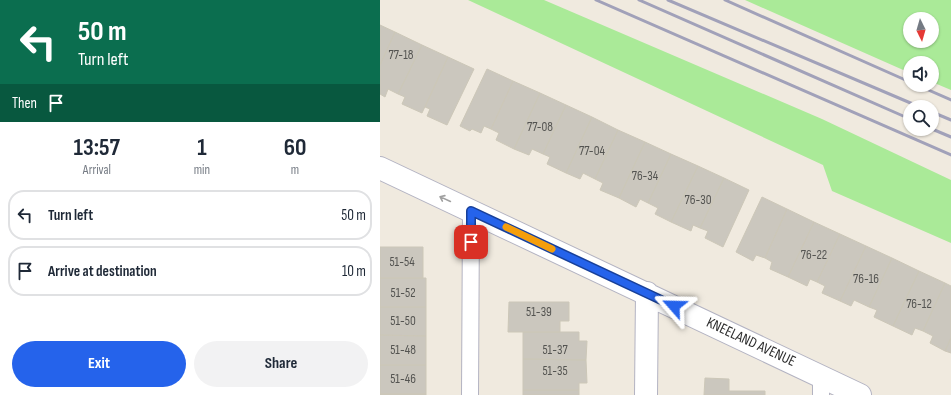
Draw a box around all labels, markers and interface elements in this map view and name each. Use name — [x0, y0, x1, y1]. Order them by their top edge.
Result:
north arrow — [903, 12, 939, 48]
map controls — [903, 12, 939, 136]
text: 50 m — [78, 15, 127, 48]
icon: left — [12, 16, 64, 68]
house number: 77-18 — [389, 47, 414, 63]
text: Turn left — [78, 49, 129, 70]
button: sound — [903, 56, 939, 92]
icon: arrive — [45, 92, 67, 114]
text: Then — [12, 94, 37, 113]
button: search — [903, 100, 939, 136]
house number: 77-08 — [527, 119, 553, 135]
text: 13:57 — [74, 133, 120, 162]
text: 1 — [197, 133, 207, 162]
text: 60 — [284, 133, 306, 162]
house number: 77-04 — [579, 143, 605, 159]
text: Arrival — [83, 162, 111, 178]
text: min — [194, 162, 210, 178]
text: m — [291, 162, 299, 178]
house number: 76-34 — [632, 168, 659, 184]
house number: 76-30 — [685, 192, 712, 208]
one-way arrow — [440, 195, 452, 202]
icon: left — [14, 204, 36, 226]
text: Turn left — [48, 206, 93, 225]
text: 50 m — [341, 206, 366, 225]
pin — [454, 225, 488, 259]
icon: arrive — [460, 231, 482, 253]
house number: 76-22 — [801, 247, 827, 263]
house number: 51-54 — [389, 254, 415, 270]
icon: arrive — [14, 260, 36, 282]
text: Arrive at destination — [48, 262, 157, 281]
text: 10 m — [342, 262, 366, 281]
house number: 76-16 — [853, 271, 879, 287]
house number: 51-52 — [390, 285, 416, 301]
position arrow — [653, 285, 695, 327]
house number: 76-12 — [906, 296, 932, 312]
house number: 51-39 — [526, 304, 552, 320]
house number: 51-50 — [390, 313, 416, 329]
street label: KNEELAND AVENUE — [703, 313, 799, 371]
button: Exit — [12, 341, 186, 387]
button: Share — [194, 341, 368, 387]
house number: 51-48 — [390, 342, 416, 358]
house number: 51-37 — [542, 342, 568, 358]
house number: 51-35 — [542, 363, 568, 379]
house number: 51-46 — [390, 371, 416, 387]

